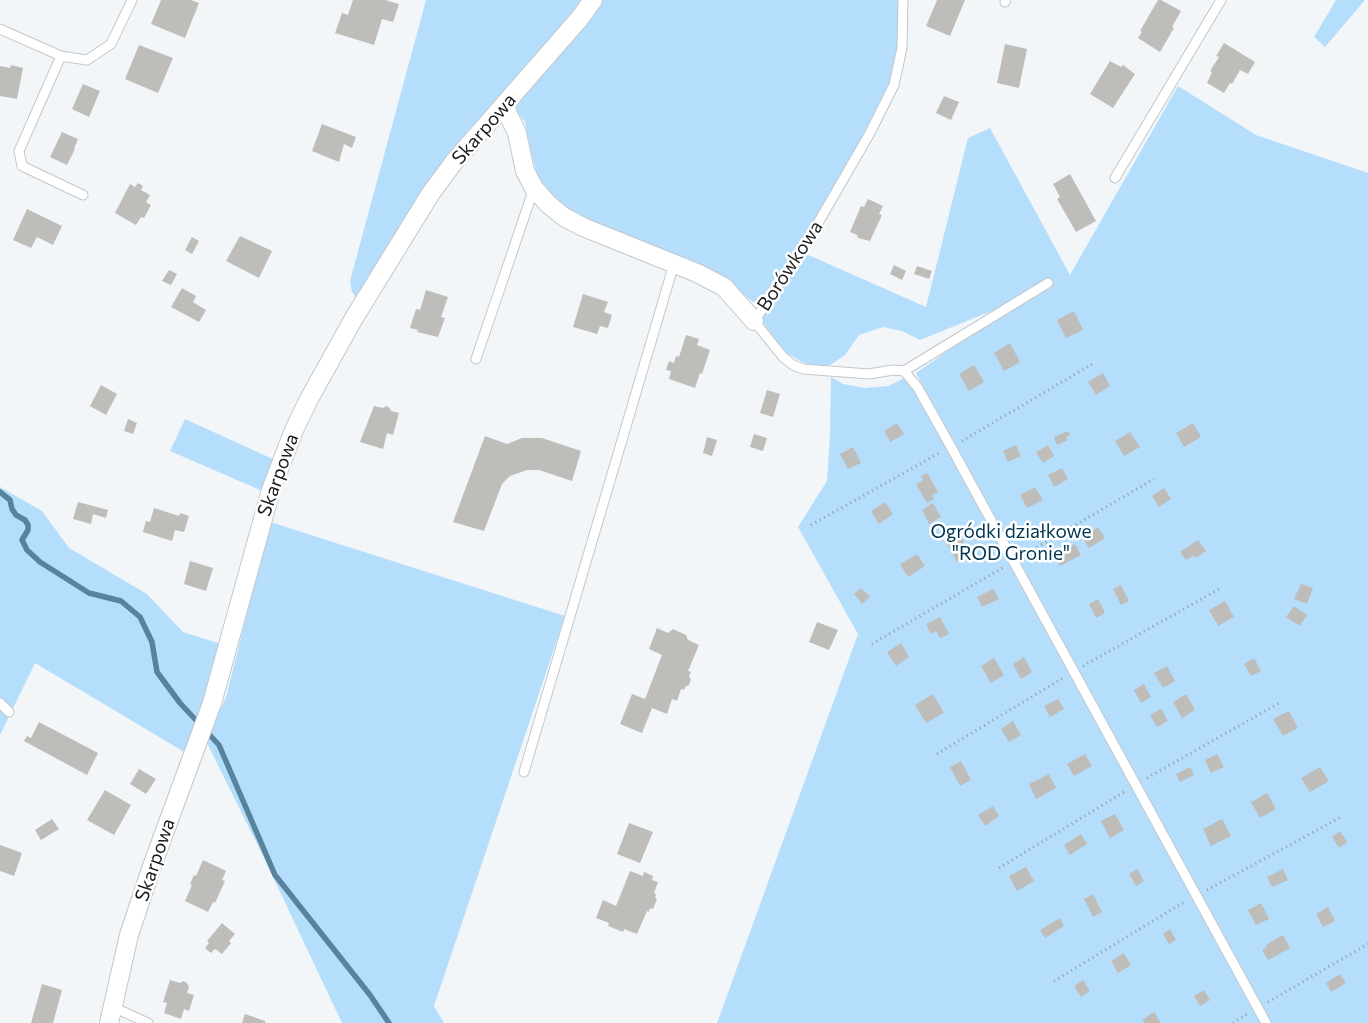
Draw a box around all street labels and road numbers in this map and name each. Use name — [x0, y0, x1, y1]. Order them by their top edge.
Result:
street label: Skarpowa — [447, 89, 521, 169]
street label: Borówkowa — [752, 217, 828, 315]
street label: Skarpowa — [253, 431, 303, 519]
street label: Skarpowa — [130, 816, 180, 904]

